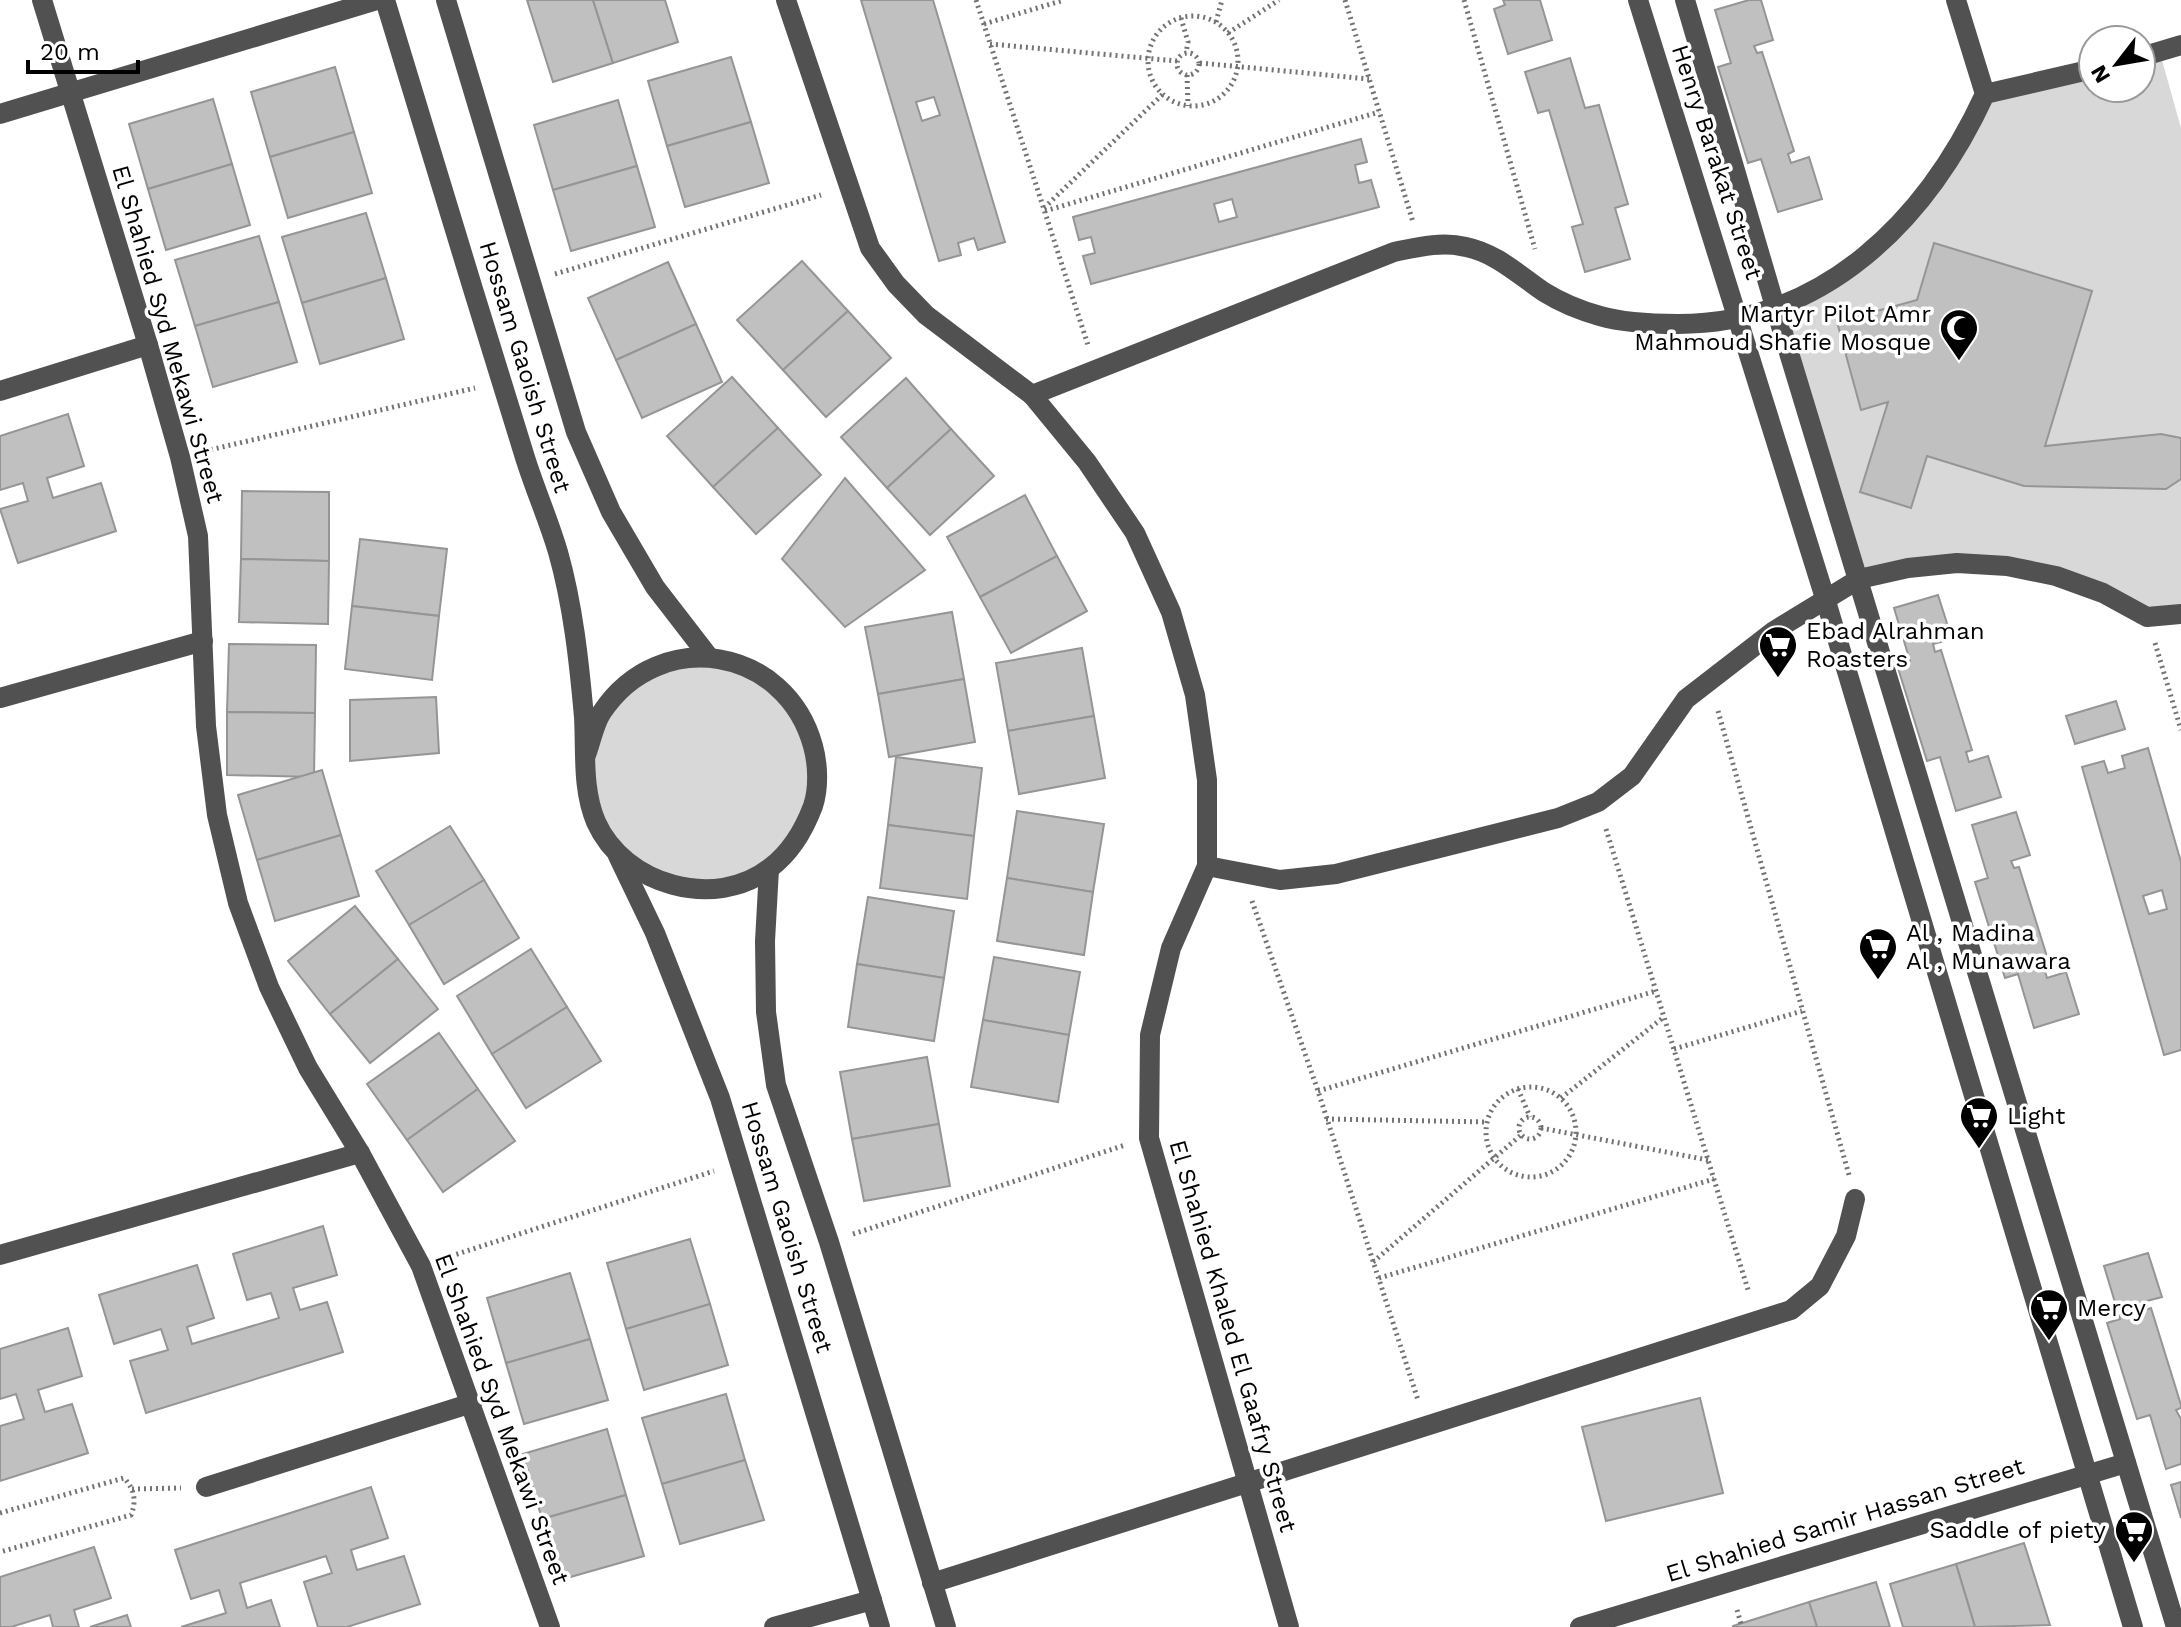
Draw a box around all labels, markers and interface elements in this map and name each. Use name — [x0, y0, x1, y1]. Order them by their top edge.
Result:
scale bar — [28, 24, 138, 74]
north arrow — [2077, 24, 2157, 104]
text: 20 m — [40, 38, 100, 66]
street label: Henry Barakat Street — [1666, 41, 1768, 283]
text: N — [2085, 61, 2115, 87]
street label: El Shahied Syd Mekawi Street — [106, 162, 230, 506]
street label: Hossam Gaoish Street — [473, 238, 577, 496]
place label: Martyr Pilot Amr Mahmoud Shafie Mosque — [1634, 300, 1931, 356]
mosque icon: Martyr Pilot Amr Mahmoud Shafie Mosque — [1938, 307, 1980, 362]
place label: Ebad Alrahman Roasters — [1806, 617, 1985, 673]
supermarket icon: Ebad Alrahman Roasters — [1757, 624, 1799, 679]
place label: Al , Madina Al , Munawara — [1906, 919, 2071, 975]
supermarket icon: Al , Madina Al , Munawara — [1857, 926, 1899, 981]
supermarket icon: Light — [1958, 1095, 2000, 1150]
street label: Hossam Gaoish Street — [735, 1098, 839, 1356]
place label: Light — [2007, 1102, 2065, 1130]
street label: El Shahied Khaled El Gaafry Street — [1164, 1137, 1302, 1535]
street label: El Shahied Syd Mekawi Street — [429, 1250, 575, 1588]
supermarket icon: Mercy — [2028, 1287, 2070, 1342]
place label: Mercy — [2077, 1294, 2147, 1322]
street label: El Shahied Samir Hassan Street — [1663, 1452, 2027, 1588]
supermarket icon: Saddle of piety — [2113, 1509, 2155, 1564]
place label: Saddle of piety — [1930, 1516, 2107, 1544]

